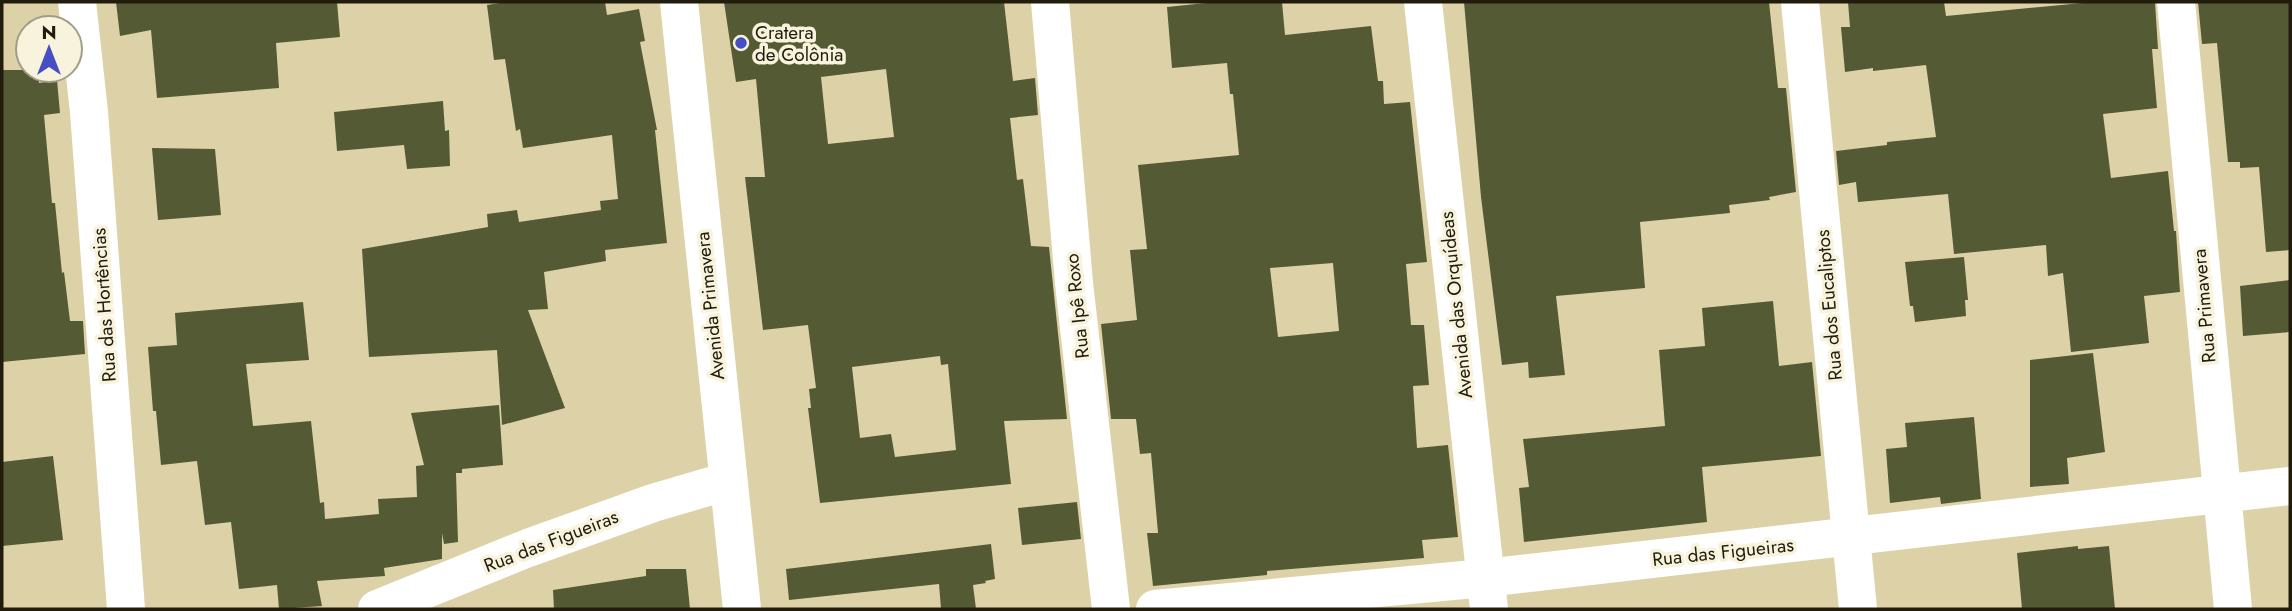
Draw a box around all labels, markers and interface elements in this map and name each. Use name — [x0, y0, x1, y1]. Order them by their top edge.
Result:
north arrow — [14, 14, 84, 84]
text: N — [41, 19, 57, 46]
place label: Cratera de Colônia — [755, 19, 844, 68]
marker: Cratera de Colônia — [733, 35, 749, 51]
street label: Avenida das Orquídeas — [1433, 210, 1479, 400]
street label: Rua das Hortências — [85, 227, 123, 383]
street label: Rua dos Eucaliptos — [1809, 228, 1849, 382]
street label: Avenida Primavera — [689, 231, 731, 381]
street label: Rua Primavera — [2186, 248, 2222, 364]
street label: Rua Ipê Roxo — [1058, 252, 1096, 360]
street label: Rua das Figueiras — [480, 503, 622, 579]
street label: Rua das Figueiras — [1651, 531, 1795, 573]

